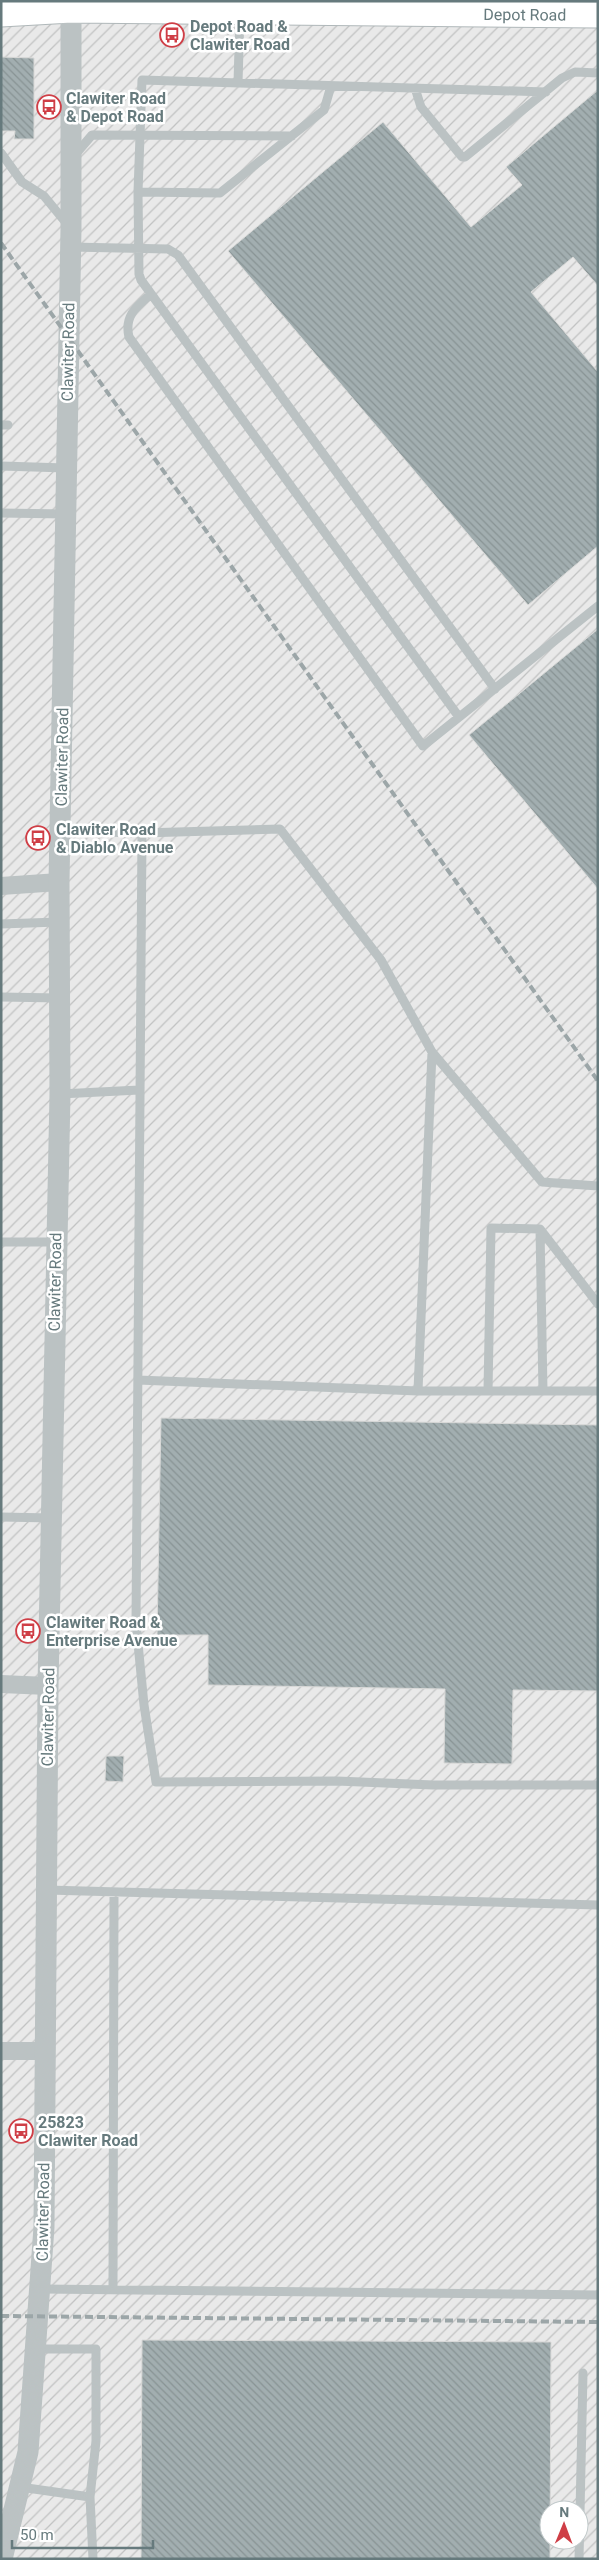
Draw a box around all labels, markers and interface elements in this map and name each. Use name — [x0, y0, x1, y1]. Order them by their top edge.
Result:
street label: Depot Road — [483, 4, 566, 24]
place label: Depot Road & Clawiter Road — [190, 17, 290, 54]
bus stop icon: Depot Road & Clawiter Road — [159, 22, 185, 48]
place label: Clawiter Road & Depot Road — [66, 89, 166, 126]
bus stop icon: Clawiter Road & Depot Road — [36, 94, 62, 120]
street label: Clawiter Road — [58, 302, 78, 402]
street label: Clawiter Road — [52, 707, 72, 807]
place label: Clawiter Road & Diablo Avenue — [56, 820, 174, 857]
bus stop icon: Clawiter Road & Diablo Avenue — [25, 825, 51, 851]
street label: Clawiter Road — [45, 1232, 65, 1332]
place label: Clawiter Road & Enterprise Avenue — [46, 1613, 178, 1650]
bus stop icon: Clawiter Road & Enterprise Avenue — [15, 1618, 41, 1644]
street label: Clawiter Road — [38, 1667, 58, 1767]
place label: 25823 Clawiter Road — [38, 2113, 138, 2150]
bus stop icon: 25823 Clawiter Road — [8, 2118, 34, 2144]
street label: Clawiter Road — [33, 2162, 53, 2262]
north arrow — [539, 2500, 589, 2550]
text: N — [559, 2504, 569, 2520]
scale bar — [12, 2518, 154, 2550]
text: 50 m — [20, 2526, 54, 2544]

